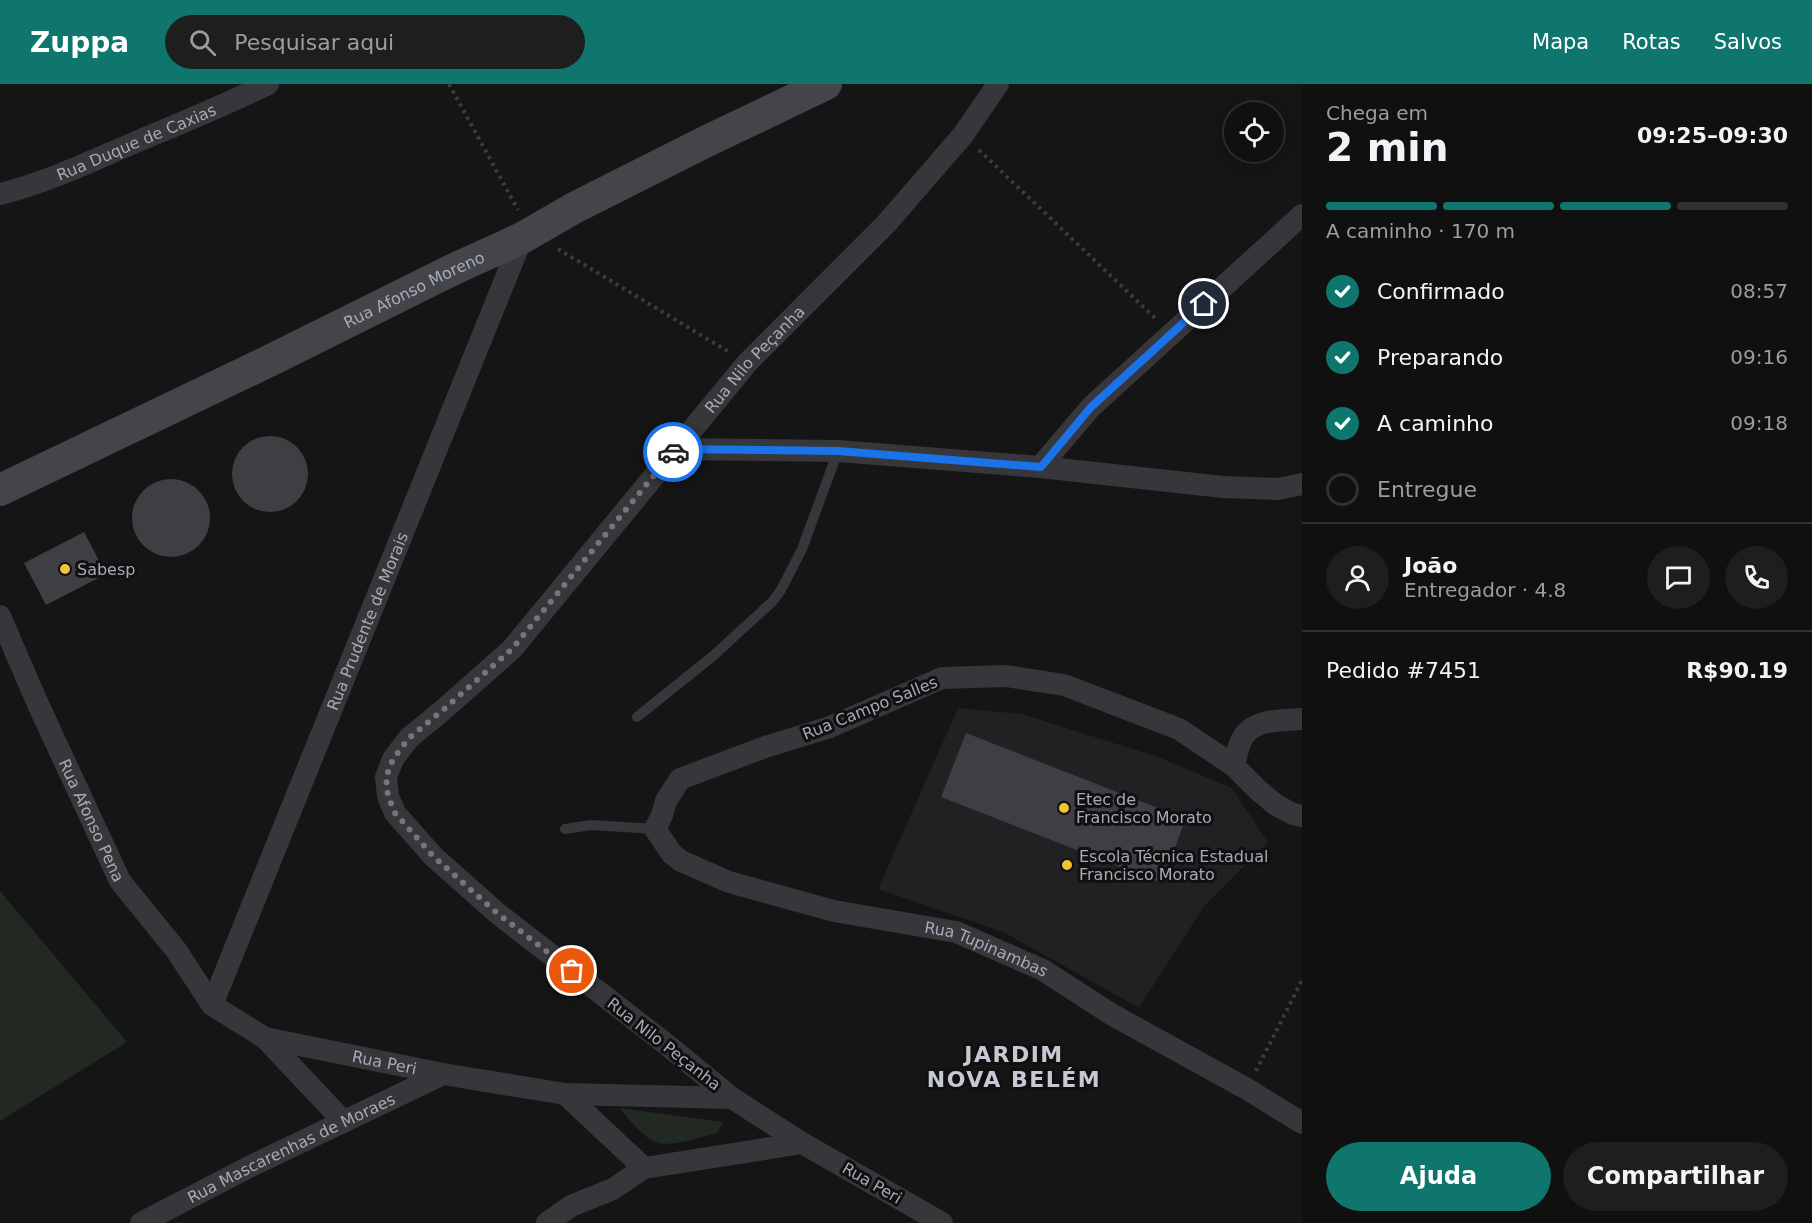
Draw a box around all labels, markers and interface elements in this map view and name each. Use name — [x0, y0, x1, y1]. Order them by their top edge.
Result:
search box — [165, 15, 585, 69]
text: Zuppa — [30, 26, 129, 59]
icon: search — [186, 26, 219, 59]
text: Pesquisar aqui — [234, 30, 394, 55]
text: Mapa — [1532, 30, 1589, 54]
text: Rotas — [1622, 30, 1681, 54]
text: Salvos — [1714, 30, 1782, 54]
street label: Rua Duque de Caxias — [54, 100, 219, 184]
text: Chega em — [1326, 101, 1428, 125]
map controls — [1224, 102, 1284, 162]
button: locate — [1224, 102, 1284, 162]
text: 09:25–09:30 — [1637, 123, 1788, 148]
text: 2 min — [1326, 125, 1448, 170]
text: A caminho · 170 m — [1326, 219, 1515, 243]
street label: Rua Afonso Moreno — [340, 247, 487, 332]
icon: check — [1326, 275, 1359, 308]
pin — [1178, 278, 1229, 329]
text: Confirmado — [1377, 279, 1505, 304]
text: 08:57 — [1730, 279, 1788, 303]
icon: home — [1187, 287, 1220, 320]
street label: Rua Nilo Peçanha — [701, 302, 808, 417]
icon: check — [1326, 341, 1359, 374]
text: Preparando — [1377, 345, 1503, 370]
text: 09:16 — [1730, 345, 1788, 369]
icon: check — [1326, 407, 1359, 440]
text: A caminho — [1377, 411, 1494, 436]
text: 09:18 — [1730, 411, 1788, 435]
courier — [643, 422, 703, 482]
icon: car — [657, 436, 690, 469]
text: Entregue — [1377, 477, 1477, 502]
street label: Rua Prudente de Morais — [323, 529, 412, 713]
button: person — [1326, 546, 1389, 609]
button: chat — [1647, 546, 1710, 609]
button: phone — [1725, 546, 1788, 609]
text: João — [1404, 553, 1457, 578]
place label: Sabesp — [77, 560, 135, 579]
marker: Sabesp — [58, 562, 72, 576]
text: Entregador · 4.8 — [1404, 578, 1566, 602]
text: Pedido #7451 — [1326, 658, 1481, 683]
text: R$90.19 — [1686, 658, 1788, 683]
street label: Rua Campo Salles — [800, 672, 940, 744]
street label: Rua Afonso Pena — [55, 756, 129, 885]
place label: Etec de Francisco Morato — [1076, 790, 1212, 827]
marker: Etec de Francisco Morato — [1057, 801, 1071, 815]
place label: Escola Técnica Estadual Francisco Morato — [1079, 847, 1268, 884]
marker: Escola Técnica Estadual Francisco Morato — [1060, 858, 1074, 872]
street label: Rua Tupinambas — [923, 917, 1052, 981]
pin — [546, 945, 597, 996]
icon: bag — [555, 954, 588, 987]
street label: Rua Nilo Peçanha — [603, 994, 725, 1094]
district label: JARDIM NOVA BELÉM — [927, 1042, 1101, 1092]
street label: Rua Peri — [351, 1046, 419, 1078]
street label: Rua Mascarenhas de Moraes — [184, 1089, 398, 1207]
button: Ajuda — [1326, 1142, 1551, 1211]
button: Compartilhar — [1563, 1142, 1788, 1211]
street label: Rua Peri — [839, 1158, 905, 1208]

